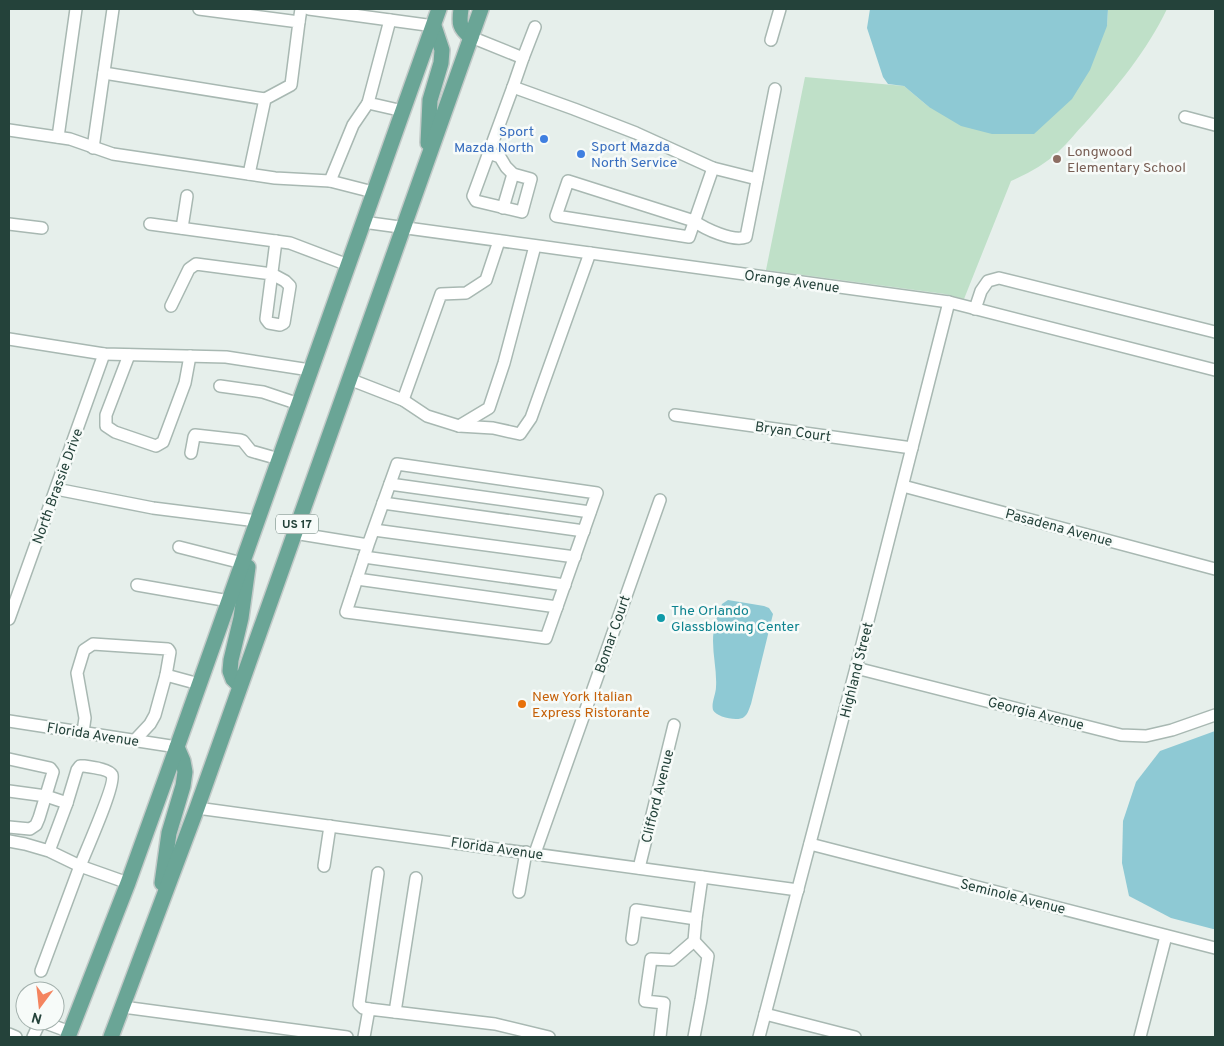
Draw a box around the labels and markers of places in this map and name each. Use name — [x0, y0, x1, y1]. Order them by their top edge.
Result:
place label: Sport Mazda North — [454, 124, 534, 157]
marker: Sport Mazda North — [538, 133, 550, 145]
place label: Sport Mazda North Service — [591, 139, 677, 172]
place label: Longwood Elementary School — [1067, 144, 1186, 177]
marker: Sport Mazda North Service — [575, 148, 587, 160]
marker: Longwood Elementary School — [1051, 153, 1063, 165]
place label: The Orlando Glassblowing Center — [671, 603, 800, 636]
marker: The Orlando Glassblowing Center — [655, 612, 667, 624]
place label: New York Italian Express Ristorante — [532, 689, 650, 722]
marker: New York Italian Express Ristorante — [516, 698, 528, 710]

